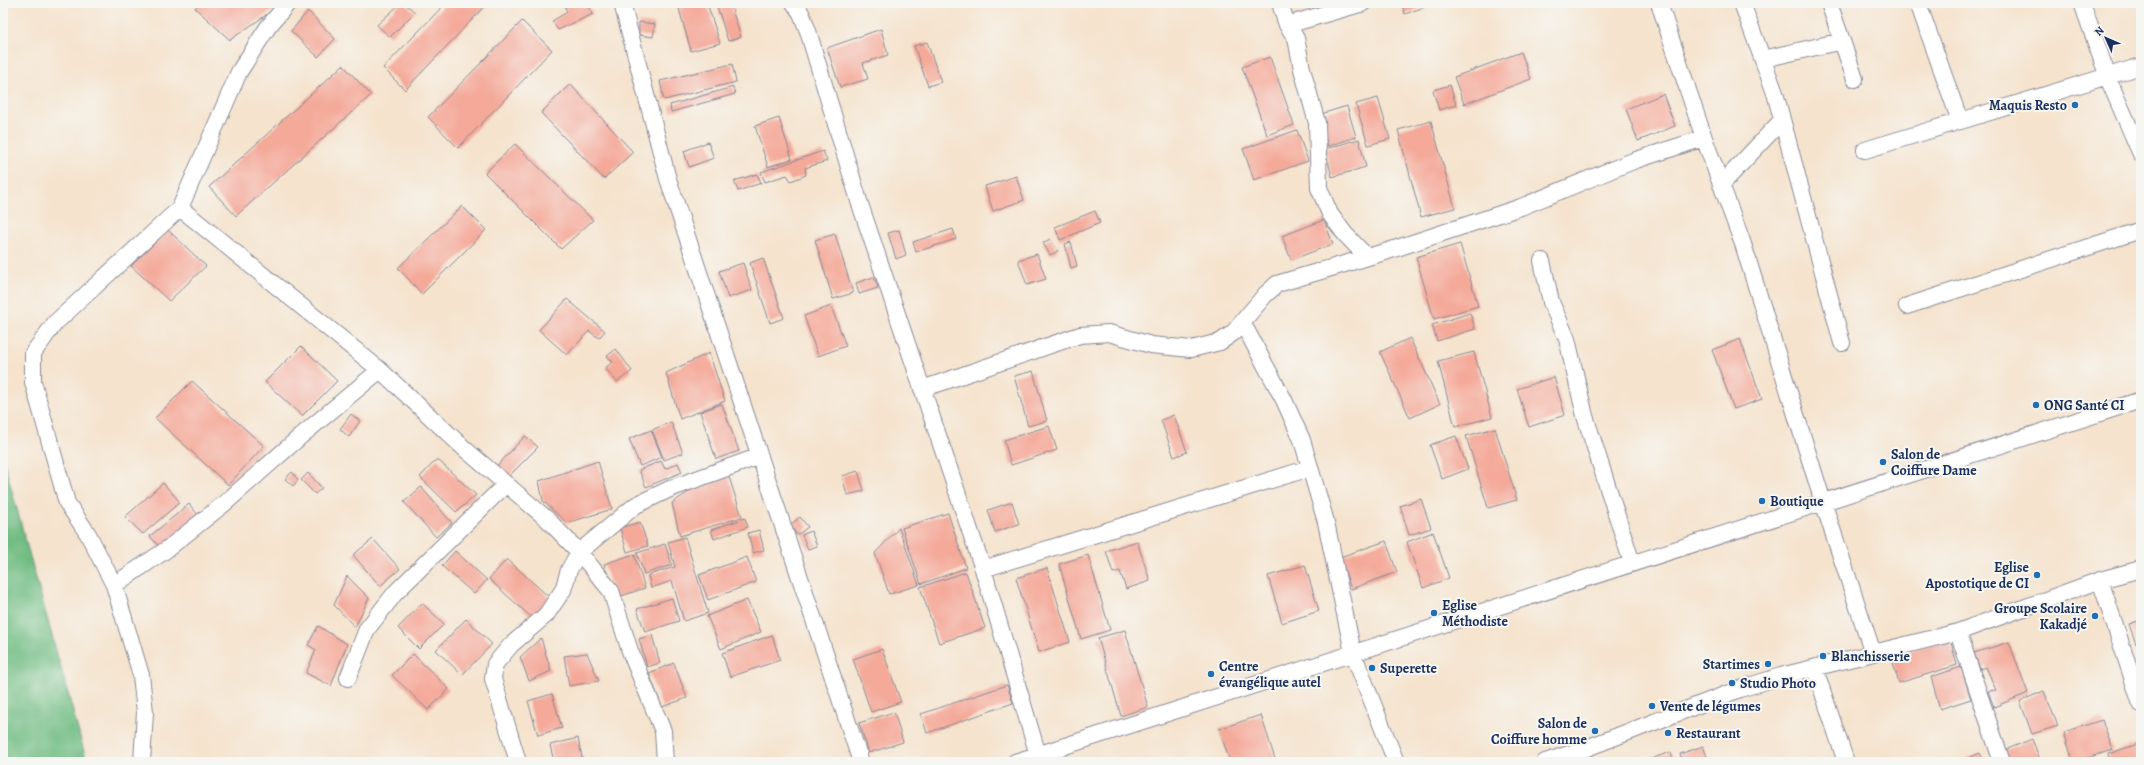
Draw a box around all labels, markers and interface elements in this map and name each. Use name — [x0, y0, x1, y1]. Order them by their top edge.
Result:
north arrow — [2086, 18, 2126, 58]
text: N — [2091, 23, 2107, 39]
place label: Maquis Resto — [1989, 96, 2067, 115]
marker: Maquis Resto — [2070, 100, 2080, 110]
place label: ONG Santé CI — [2044, 396, 2124, 415]
marker: ONG Santé CI — [2031, 400, 2041, 410]
place label: Salon de Coiffure Dame — [1891, 445, 1977, 480]
marker: Salon de Coiffure Dame — [1878, 457, 1888, 467]
place label: Boutique — [1770, 492, 1824, 511]
marker: Boutique — [1757, 496, 1767, 506]
place label: Eglise Apostotique de CI — [1925, 558, 2030, 593]
marker: Eglise Apostotique de CI — [2032, 570, 2042, 580]
place label: Eglise Méthodiste — [1442, 596, 1508, 631]
place label: Groupe Scolaire Kakadjé — [1994, 599, 2088, 634]
marker: Eglise Méthodiste — [1429, 608, 1439, 618]
marker: Groupe Scolaire Kakadjé — [2090, 611, 2100, 621]
place label: Blanchisserie — [1831, 647, 1910, 666]
marker: Blanchisserie — [1818, 651, 1828, 661]
place label: Startimes — [1703, 655, 1760, 674]
place label: Centre évangélique autel — [1219, 657, 1321, 692]
place label: Superette — [1380, 659, 1438, 678]
marker: Startimes — [1763, 659, 1773, 669]
marker: Superette — [1367, 663, 1377, 673]
marker: Centre évangélique autel — [1206, 669, 1216, 679]
place label: Studio Photo — [1740, 674, 1816, 693]
marker: Studio Photo — [1727, 678, 1737, 688]
place label: Vente de légumes — [1659, 697, 1761, 716]
marker: Vente de légumes — [1647, 701, 1657, 711]
place label: Salon de Coiffure homme — [1491, 714, 1588, 749]
place label: Restaurant — [1676, 724, 1741, 743]
marker: Salon de Coiffure homme — [1590, 726, 1600, 736]
marker: Restaurant — [1663, 728, 1673, 738]

